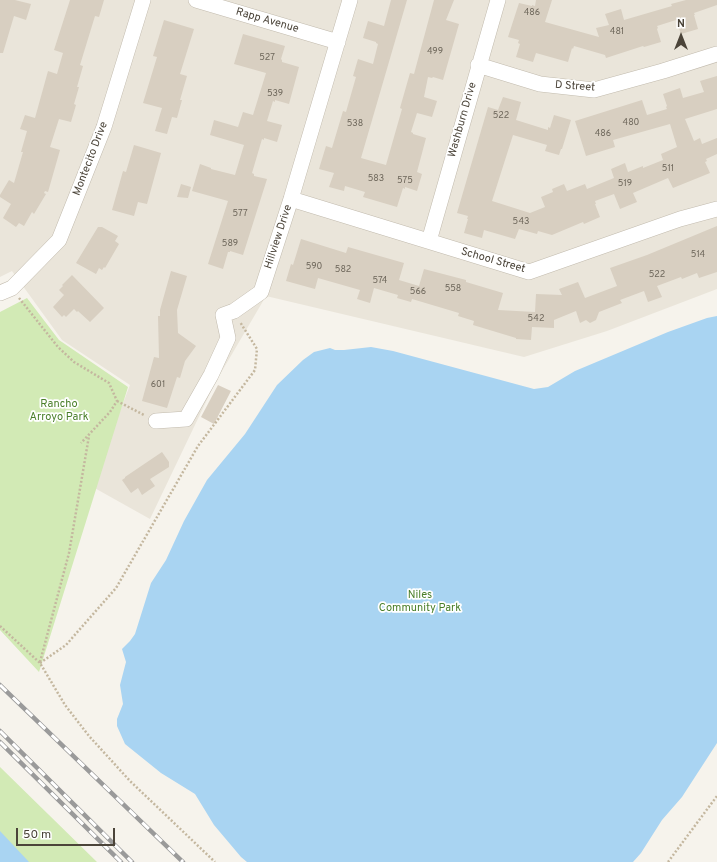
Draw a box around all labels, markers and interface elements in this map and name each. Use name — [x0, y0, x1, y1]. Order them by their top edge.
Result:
street label: Rapp Avenue — [234, 6, 300, 36]
house number: 486 — [524, 8, 540, 18]
north arrow — [661, 16, 701, 56]
text: N — [677, 17, 685, 31]
house number: 481 — [610, 27, 624, 37]
house number: 499 — [427, 47, 443, 57]
house number: 527 — [259, 53, 275, 63]
street label: D Street — [554, 79, 596, 95]
street label: Washburn Drive — [446, 81, 480, 159]
house number: 539 — [267, 89, 283, 99]
house number: 522 — [493, 111, 509, 121]
house number: 480 — [623, 118, 639, 128]
house number: 538 — [347, 119, 363, 129]
street label: Montecito Drive — [71, 120, 111, 198]
house number: 486 — [595, 129, 611, 139]
house number: 511 — [662, 164, 674, 174]
house number: 583 — [368, 174, 384, 184]
house number: 575 — [397, 176, 413, 186]
house number: 519 — [618, 179, 632, 189]
street label: Hillview Drive — [262, 203, 296, 271]
house number: 577 — [232, 209, 248, 219]
house number: 543 — [513, 217, 529, 227]
house number: 589 — [222, 239, 238, 249]
street label: School Street — [459, 245, 527, 277]
house number: 514 — [691, 250, 705, 260]
house number: 590 — [306, 262, 322, 272]
house number: 582 — [335, 265, 351, 275]
house number: 522 — [649, 270, 665, 280]
house number: 574 — [373, 276, 387, 286]
house number: 558 — [445, 284, 461, 294]
house number: 566 — [410, 287, 426, 297]
house number: 542 — [528, 314, 544, 324]
house number: 601 — [151, 380, 165, 390]
park label: Rancho Arroyo Park — [30, 398, 88, 424]
park label: Niles Community Park — [379, 589, 461, 615]
scale bar — [18, 820, 117, 846]
text: 50 m — [23, 827, 51, 843]

